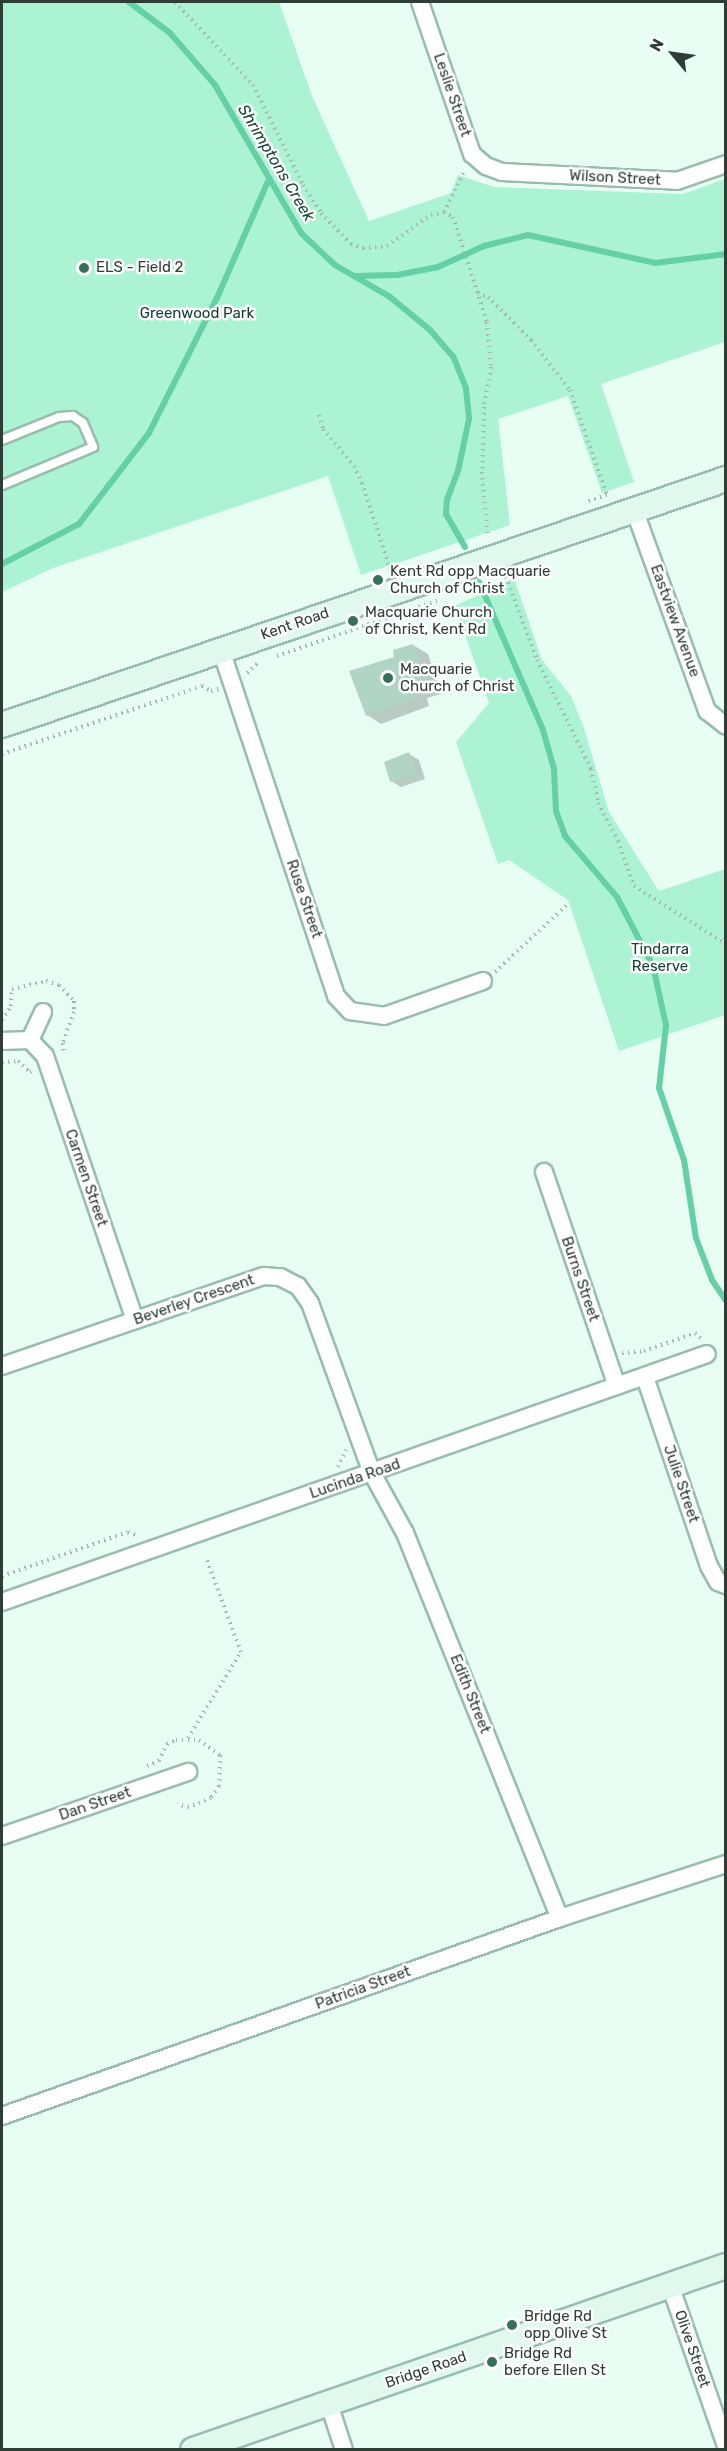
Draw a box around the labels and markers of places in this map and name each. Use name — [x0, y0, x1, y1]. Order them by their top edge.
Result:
place label: ELS - Field 2 — [96, 259, 183, 277]
marker: ELS - Field 2 — [77, 261, 91, 275]
place label: Kent Rd opp Macquarie Church of Christ — [390, 562, 550, 597]
marker: Kent Rd opp Macquarie Church of Christ — [371, 573, 385, 587]
place label: Macquarie Church of Christ, Kent Rd — [365, 603, 492, 638]
marker: Macquarie Church of Christ, Kent Rd — [346, 614, 360, 628]
place label: Macquarie Church of Christ — [400, 660, 515, 695]
marker: Macquarie Church of Christ — [381, 671, 395, 685]
place label: Bridge Rd opp Olive St — [524, 2307, 607, 2342]
marker: Bridge Rd opp Olive St — [505, 2318, 519, 2332]
place label: Bridge Rd before Ellen St — [504, 2344, 606, 2379]
marker: Bridge Rd before Ellen St — [485, 2355, 499, 2369]

